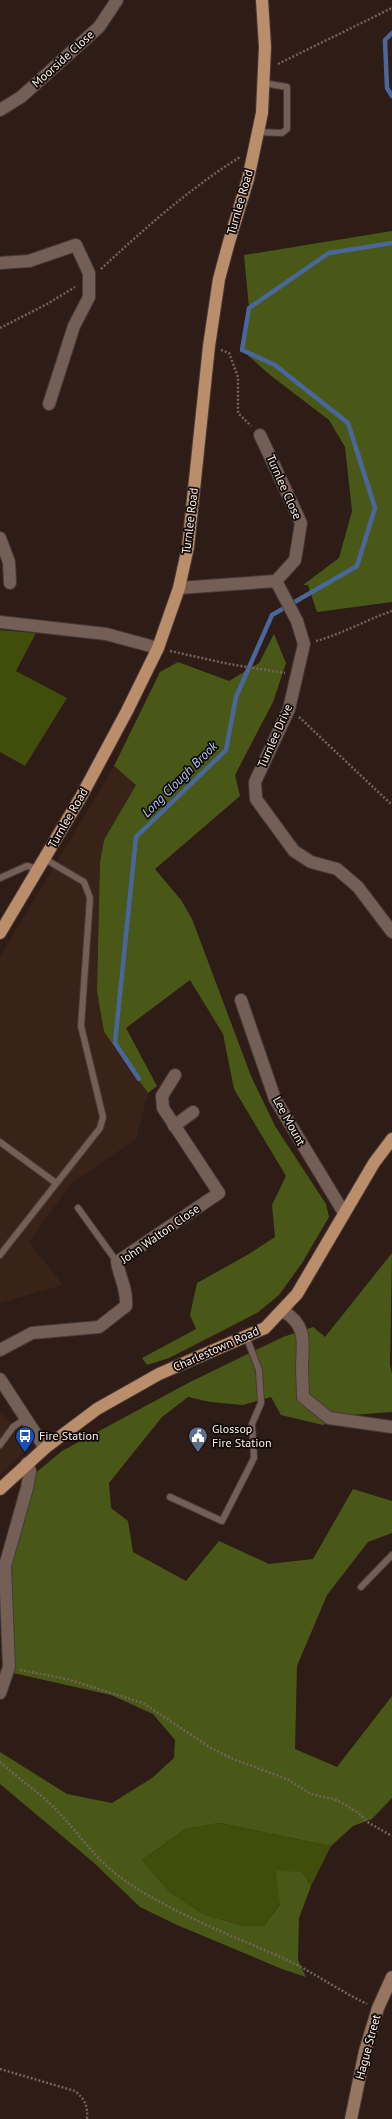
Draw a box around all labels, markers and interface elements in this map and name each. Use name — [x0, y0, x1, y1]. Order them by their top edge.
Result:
street label: Moorside Close — [29, 27, 97, 90]
street label: Turnlee Road — [223, 168, 256, 236]
street label: Turnlee Close — [264, 452, 305, 521]
street label: Turnlee Road — [178, 487, 201, 555]
street label: Turnlee Drive — [254, 702, 295, 770]
water label: Long Clough Brook — [138, 737, 222, 821]
street label: Turnlee Road — [44, 785, 91, 850]
street label: Lee Mount — [270, 1094, 309, 1148]
street label: John Walton Close — [116, 1201, 202, 1267]
street label: Charlestown Road — [171, 1323, 261, 1374]
place label: Glossop Fire Station — [212, 1421, 271, 1450]
bus stop icon: Fire Station — [14, 1425, 36, 1453]
public building icon: Glossop Fire Station — [187, 1425, 209, 1453]
place label: Fire Station — [39, 1428, 98, 1443]
street label: Hague Street — [352, 2013, 383, 2081]

